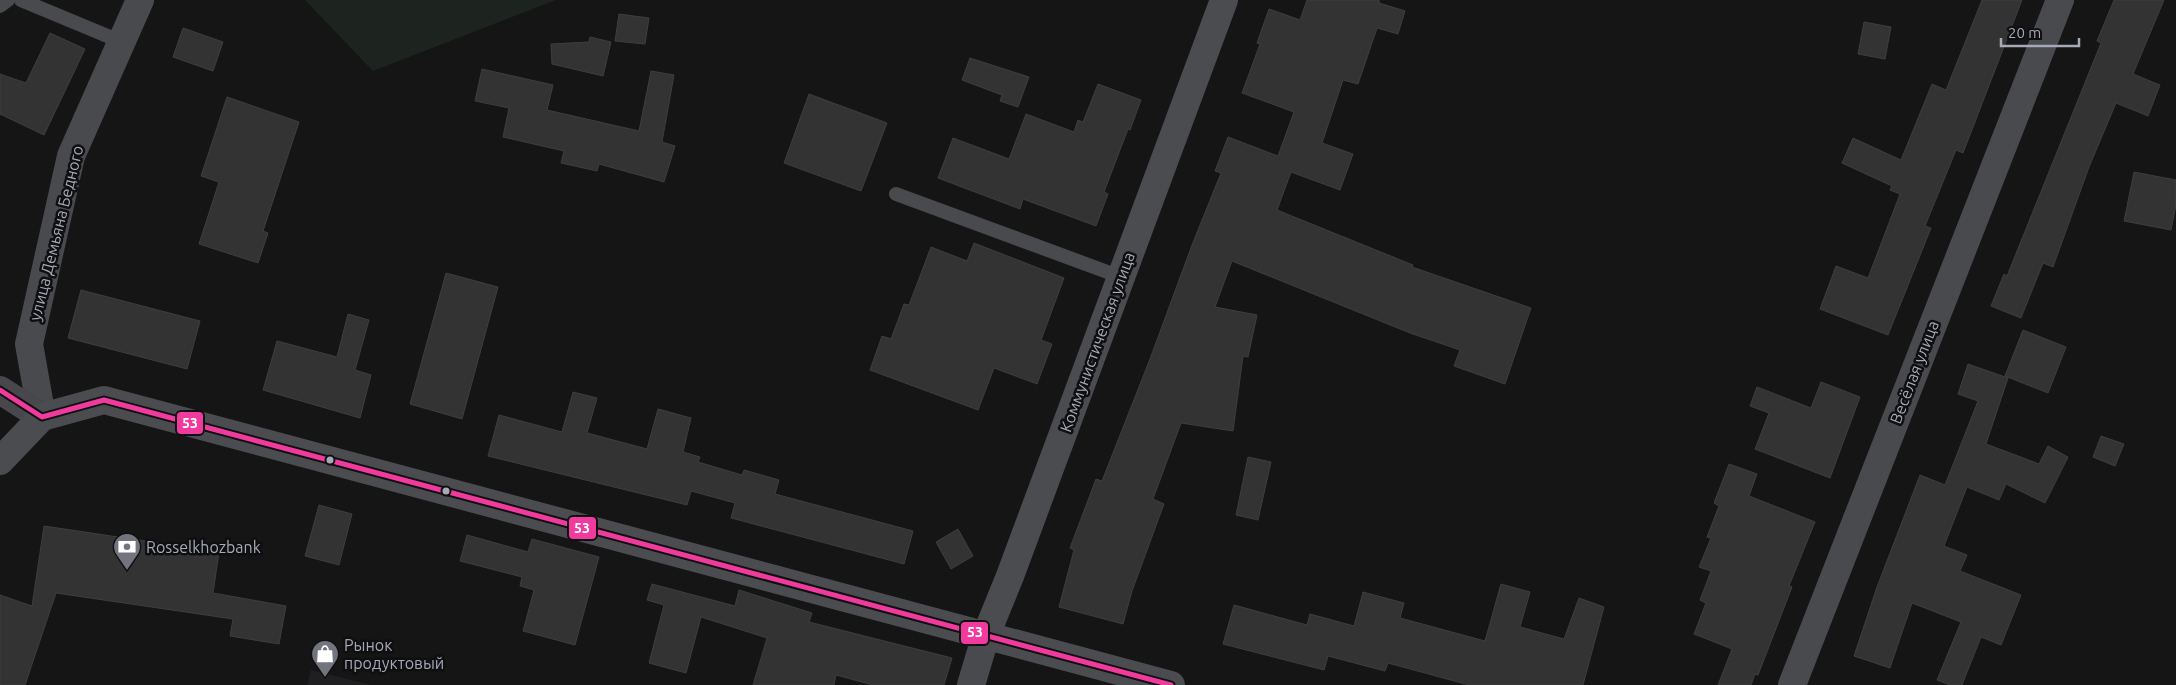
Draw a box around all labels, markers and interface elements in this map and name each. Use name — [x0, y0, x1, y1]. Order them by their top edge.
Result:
scale bar — [2001, 15, 2078, 47]
text: 20 m — [2008, 24, 2041, 41]
street label: улица Демьяна Бедного — [26, 144, 86, 322]
street label: Коммунистическая улица — [1056, 250, 1138, 434]
street label: Весёлая улица — [1886, 318, 1942, 426]
line badge: 53 — [176, 411, 204, 435]
text: 53 — [182, 415, 198, 431]
unlabelled marker — [325, 455, 335, 465]
unlabelled marker — [441, 486, 451, 496]
line badge: 53 — [568, 516, 597, 540]
text: 53 — [574, 520, 590, 536]
bank icon: Rosselkhozbank — [112, 532, 142, 571]
place label: Rosselkhozbank — [146, 538, 261, 556]
line badge: 53 — [960, 621, 989, 645]
text: 53 — [967, 624, 983, 640]
place label: Рынок продуктовый — [344, 636, 444, 672]
shop icon: Рынок продуктовый — [310, 639, 340, 678]

